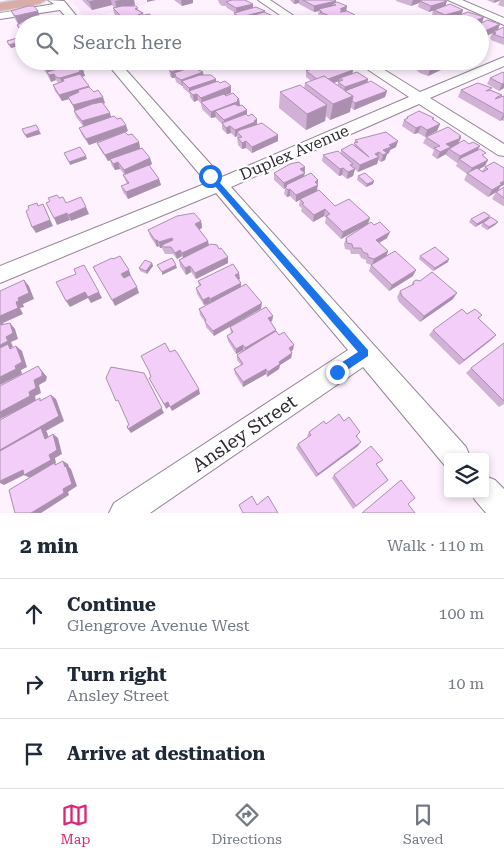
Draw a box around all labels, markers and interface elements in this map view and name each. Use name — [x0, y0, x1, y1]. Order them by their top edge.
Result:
search box — [15, 15, 489, 70]
icon: search — [33, 29, 61, 57]
text: Search here — [73, 31, 182, 54]
street label: Duplex Avenue — [237, 121, 352, 184]
route start — [199, 165, 222, 188]
route end — [326, 361, 349, 384]
street label: Ansley Street — [188, 390, 301, 477]
map controls — [444, 453, 489, 498]
button: layers — [444, 453, 489, 498]
text: 2 min — [20, 534, 78, 558]
text: Walk · 110 m — [387, 536, 484, 555]
text: Continue — [67, 593, 156, 616]
icon: ahead — [20, 600, 48, 628]
text: 100 m — [438, 604, 484, 623]
text: Glengrove Avenue West — [67, 616, 250, 635]
text: Turn right — [67, 663, 167, 686]
icon: right — [20, 670, 48, 698]
text: 10 m — [447, 674, 484, 693]
text: Ansley Street — [67, 686, 169, 705]
icon: arrive — [20, 740, 48, 768]
text: Arrive at destination — [67, 742, 265, 765]
tab: Map — [61, 801, 90, 847]
tab: Directions — [211, 801, 282, 847]
tab: Saved — [403, 801, 444, 847]

